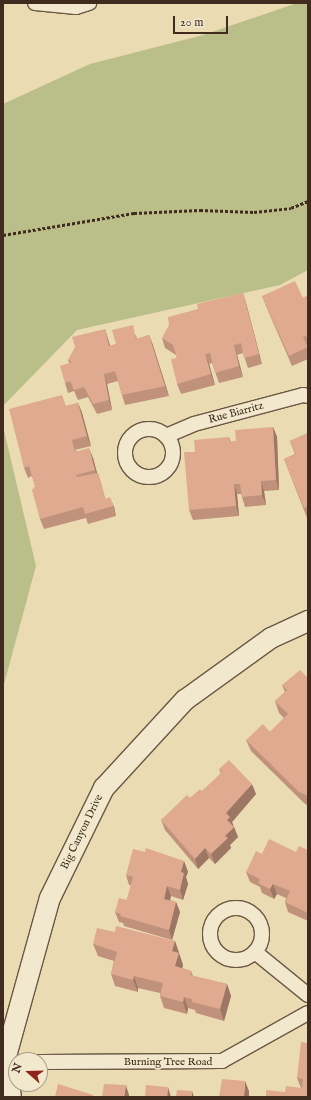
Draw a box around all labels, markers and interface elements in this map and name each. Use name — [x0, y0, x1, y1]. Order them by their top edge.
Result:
scale bar — [175, 8, 230, 34]
text: 20 m — [180, 15, 203, 30]
street label: Rue Biarritz — [207, 399, 265, 427]
street label: Big Canyon Drive — [58, 792, 106, 872]
north arrow — [8, 1052, 48, 1092]
street label: Burning Tree Road — [124, 1055, 212, 1069]
text: N — [9, 1061, 26, 1075]

